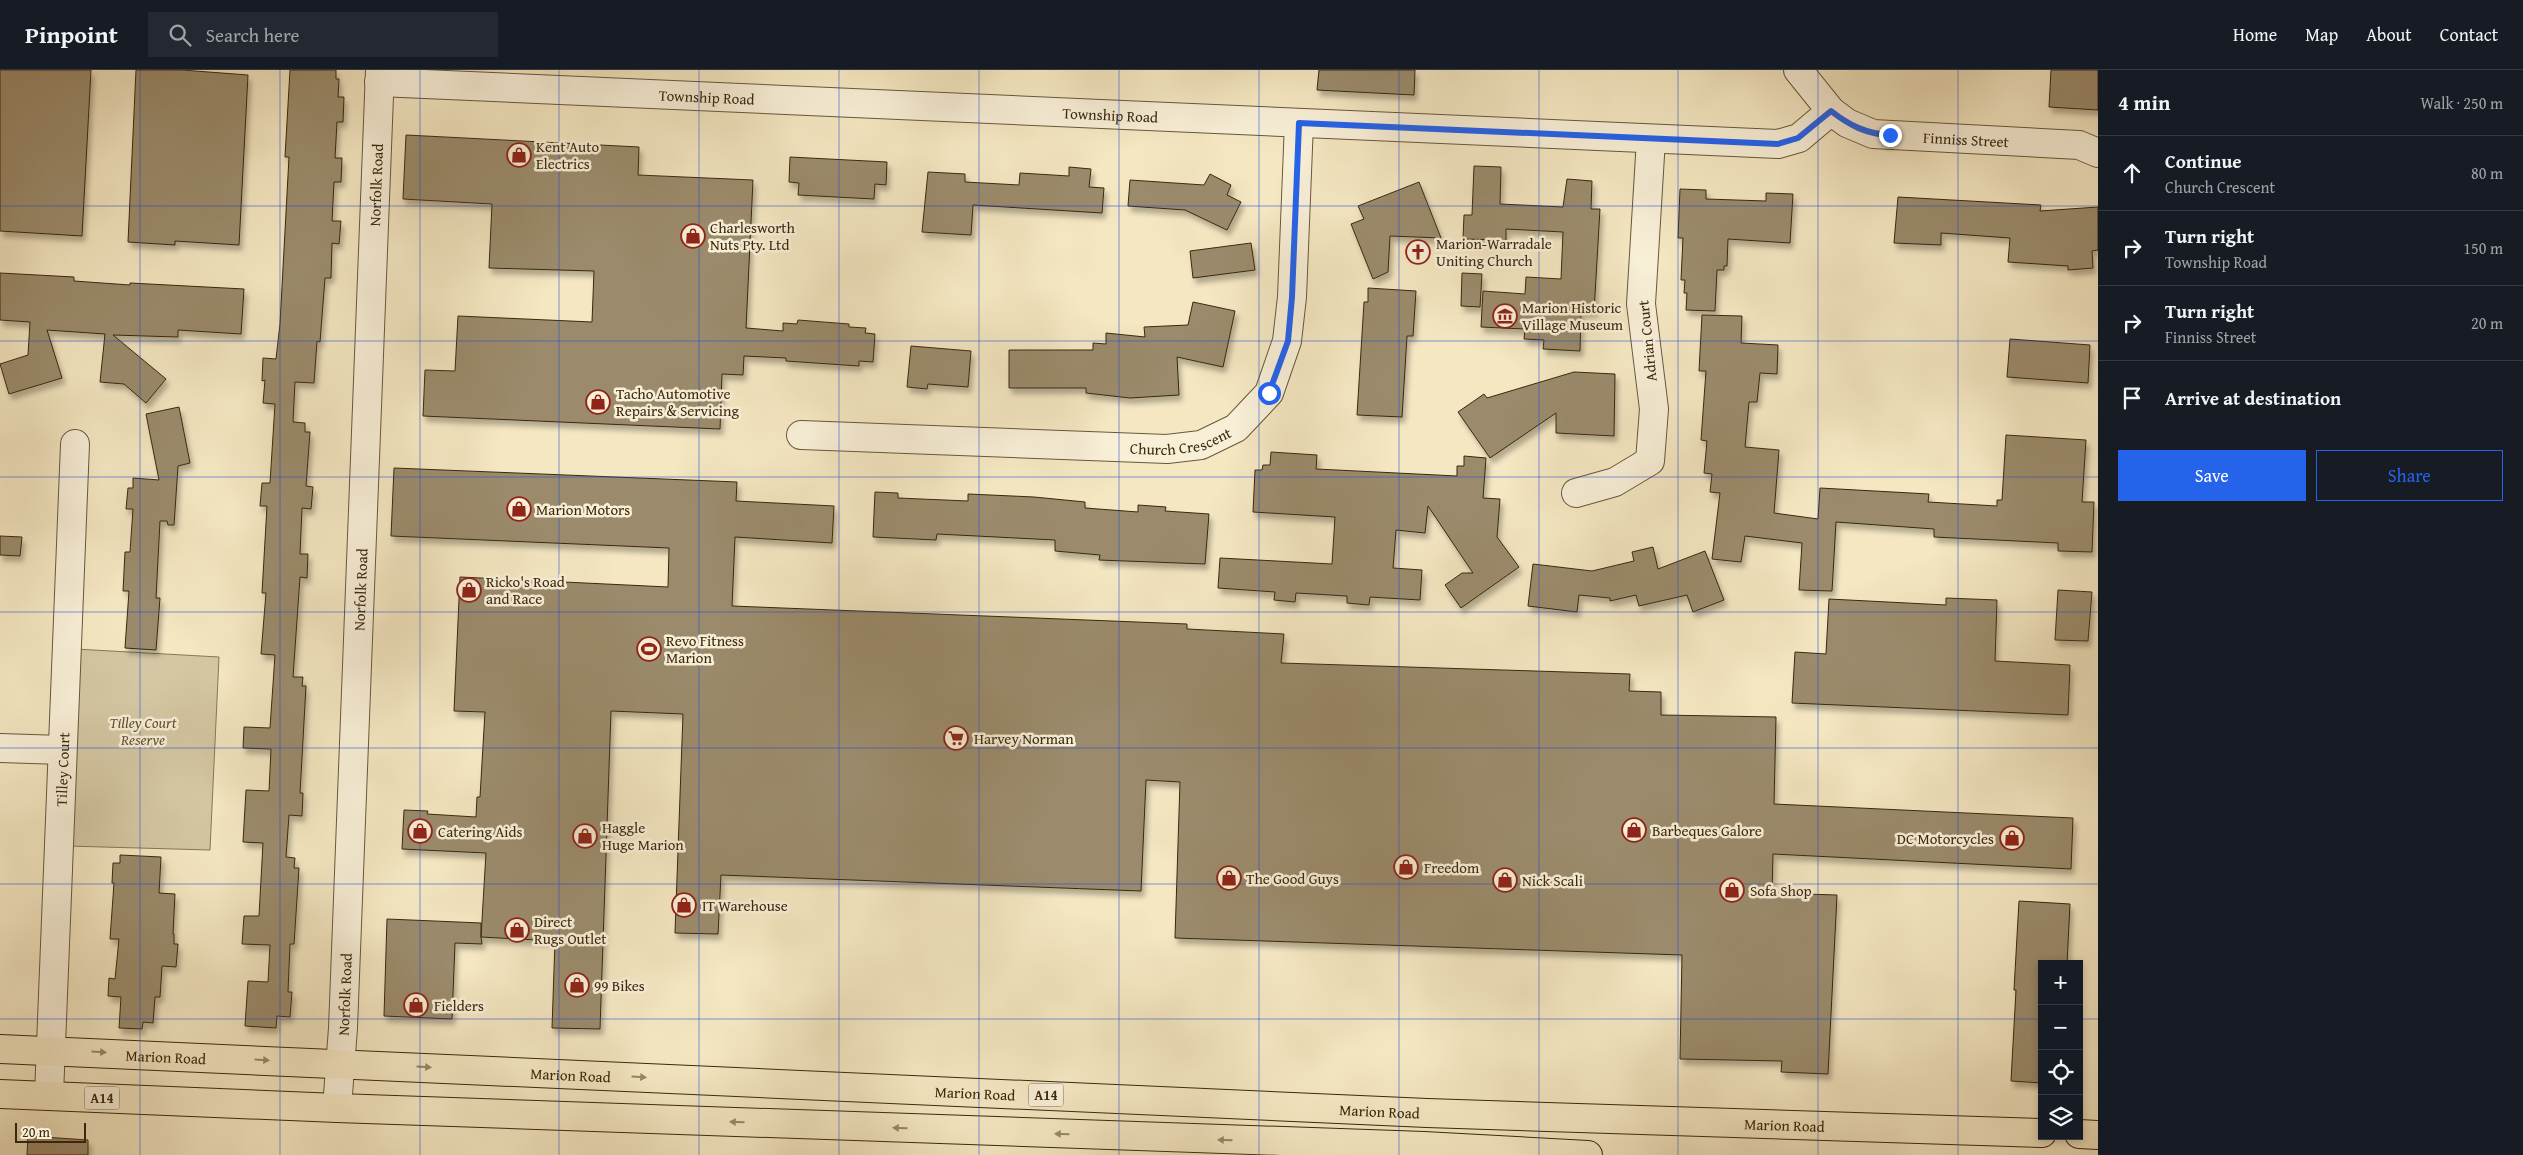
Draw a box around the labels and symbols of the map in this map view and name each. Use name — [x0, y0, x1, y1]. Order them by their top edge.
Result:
street label: Township Road — [658, 84, 755, 109]
street label: Township Road — [1062, 102, 1159, 127]
route end — [1879, 124, 1902, 147]
street label: Finniss Street — [1923, 126, 2010, 152]
place label: Kent Auto Electrics — [536, 136, 599, 174]
shop icon: Kent Auto Electrics — [506, 142, 532, 168]
street label: Norfolk Road — [363, 143, 388, 227]
place label: Charlesworth Nuts Pty. Ltd — [710, 217, 796, 255]
shop icon: Charlesworth Nuts Pty. Ltd — [680, 223, 706, 249]
place label: Marion-Warradale Uniting Church — [1436, 233, 1552, 271]
church icon: Marion-Warradale Uniting Church — [1405, 239, 1431, 265]
place label: Marion Historic Village Museum — [1522, 297, 1624, 335]
street label: Adrian Court — [1632, 299, 1662, 383]
museum icon: Marion Historic Village Museum — [1492, 303, 1518, 329]
route start — [1258, 382, 1281, 405]
place label: Tacho Automotive Repairs & Servicing — [616, 383, 739, 421]
shop icon: Tacho Automotive Repairs & Servicing — [585, 389, 611, 415]
street label: Church Crescent — [1130, 421, 1235, 460]
shop icon: Marion Motors — [506, 496, 532, 522]
place label: Marion Motors — [536, 499, 630, 520]
street label: Norfolk Road — [348, 548, 372, 631]
place label: Ricko's Road and Race — [486, 571, 565, 609]
shop icon: Ricko's Road and Race — [456, 577, 482, 603]
place label: Revo Fitness Marion — [666, 630, 744, 668]
sports icon: Revo Fitness Marion — [636, 636, 662, 662]
park label: Tilley Court Reserve — [110, 712, 177, 750]
supermarket icon: Harvey Norman — [943, 725, 969, 751]
place label: Harvey Norman — [974, 728, 1074, 749]
street label: Tilley Court — [50, 731, 74, 807]
place label: Haggle Huge Marion — [602, 817, 684, 855]
shop icon: Barbeques Galore — [1621, 817, 1647, 843]
shop icon: Catering Aids — [407, 818, 433, 844]
place label: Barbeques Galore — [1652, 820, 1762, 841]
place label: Catering Aids — [438, 821, 522, 842]
shop icon: Haggle Huge Marion — [572, 823, 598, 849]
shop icon: DC Motorcycles — [1999, 825, 2025, 851]
place label: DC Motorcycles — [1897, 828, 1994, 849]
shop icon: Freedom — [1393, 854, 1419, 880]
place label: Freedom — [1424, 857, 1480, 878]
shop icon: The Good Guys — [1216, 865, 1242, 891]
shop icon: Nick Scali — [1492, 867, 1518, 893]
place label: The Good Guys — [1246, 868, 1339, 889]
place label: Nick Scali — [1522, 870, 1583, 891]
shop icon: Sofa Shop — [1719, 877, 1745, 903]
place label: Sofa Shop — [1750, 880, 1812, 901]
shop icon: IT Warehouse — [671, 892, 697, 918]
place label: IT Warehouse — [702, 895, 788, 916]
place label: Direct Rugs Outlet — [534, 911, 607, 949]
shop icon: Direct Rugs Outlet — [504, 917, 530, 943]
street label: Norfolk Road — [332, 953, 356, 1036]
shop icon: 99 Bikes — [564, 972, 590, 998]
place label: 99 Bikes — [594, 975, 645, 996]
shop icon: Fielders — [403, 992, 429, 1018]
place label: Fielders — [434, 995, 484, 1016]
street label: Marion Road — [125, 1044, 207, 1069]
one-way arrow — [92, 1049, 108, 1057]
one-way arrow — [254, 1056, 270, 1064]
street label: Marion Road — [530, 1062, 611, 1087]
one-way arrow — [416, 1063, 432, 1071]
one-way arrow — [631, 1073, 647, 1081]
street label: Marion Road — [934, 1080, 1016, 1105]
road number: A14 — [1028, 1084, 1064, 1106]
road number: A14 — [84, 1086, 120, 1110]
street label: Marion Road — [1339, 1099, 1420, 1123]
street label: Marion Road — [1744, 1113, 1825, 1136]
one-way arrow — [729, 1118, 745, 1126]
scale bar — [15, 1120, 86, 1143]
one-way arrow — [892, 1124, 908, 1132]
one-way arrow — [1054, 1129, 1070, 1137]
one-way arrow — [1216, 1135, 1232, 1143]

